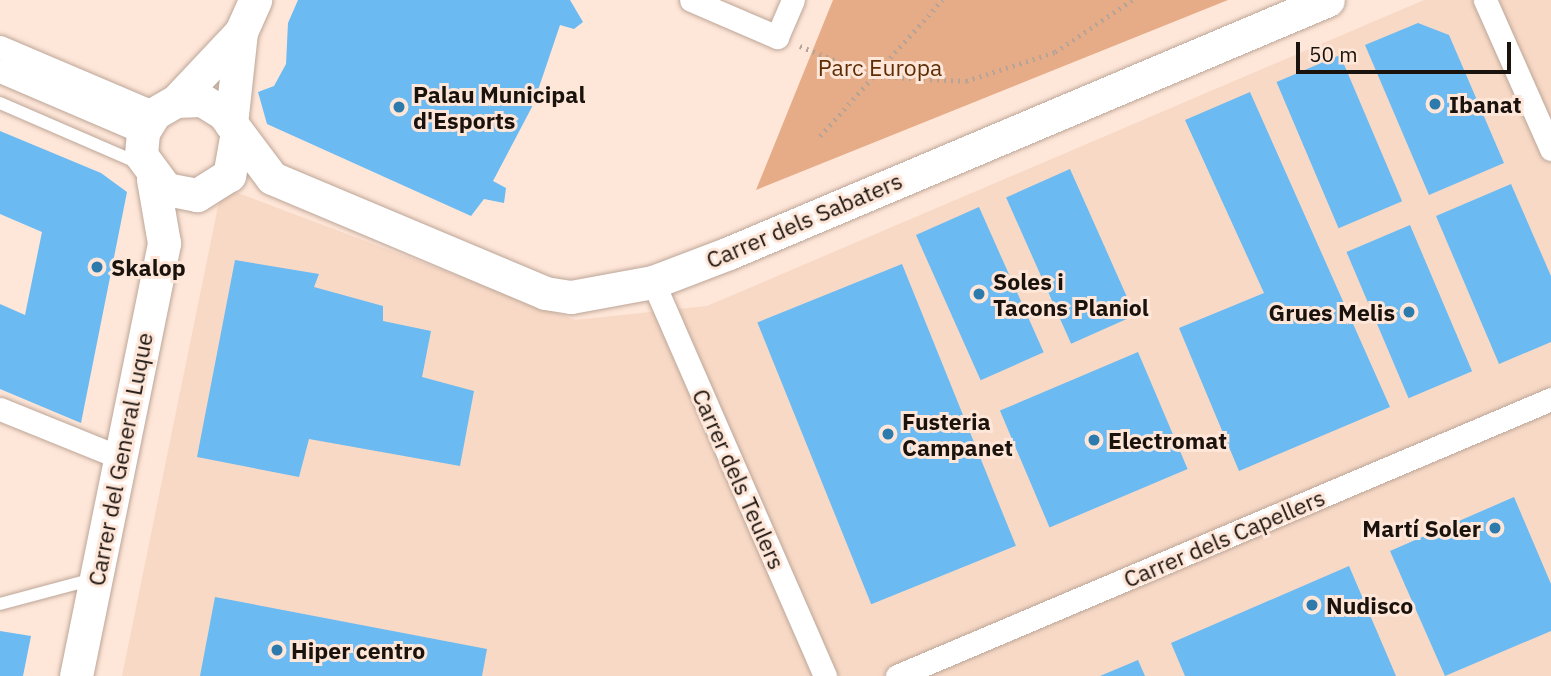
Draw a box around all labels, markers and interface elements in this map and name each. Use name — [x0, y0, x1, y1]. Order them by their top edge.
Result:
scale bar — [1299, 28, 1514, 72]
text: 50 m — [1309, 40, 1358, 68]
park label: Parc Europa — [818, 53, 942, 81]
place label: Palau Municipal d'Esports — [413, 80, 585, 134]
place label: Ibanat — [1449, 90, 1521, 118]
marker: Ibanat — [1427, 96, 1443, 112]
marker: Palau Municipal d'Esports — [391, 99, 407, 115]
street label: Carrer dels Sabaters — [702, 166, 906, 274]
place label: Skalop — [111, 253, 186, 281]
marker: Skalop — [89, 259, 105, 275]
place label: Soles i Tacons Planiol — [993, 267, 1149, 321]
marker: Soles i Tacons Planiol — [971, 286, 987, 302]
place label: Grues Melis — [1269, 298, 1395, 326]
marker: Grues Melis — [1401, 304, 1417, 320]
street label: Carrer del General Luque — [82, 330, 158, 588]
street label: Carrer dels Teulers — [687, 385, 791, 573]
place label: Fusteria Campanet — [902, 407, 1013, 461]
marker: Fusteria Campanet — [880, 426, 896, 442]
place label: Electromat — [1108, 426, 1227, 454]
marker: Electromat — [1086, 432, 1102, 448]
street label: Carrer dels Capellers — [1119, 483, 1329, 593]
place label: Martí Soler — [1362, 514, 1481, 542]
marker: Martí Soler — [1487, 520, 1503, 536]
place label: Nudisco — [1326, 591, 1413, 619]
marker: Nudisco — [1304, 597, 1320, 613]
place label: Hiper centro — [291, 636, 425, 664]
marker: Hiper centro — [269, 642, 285, 658]

